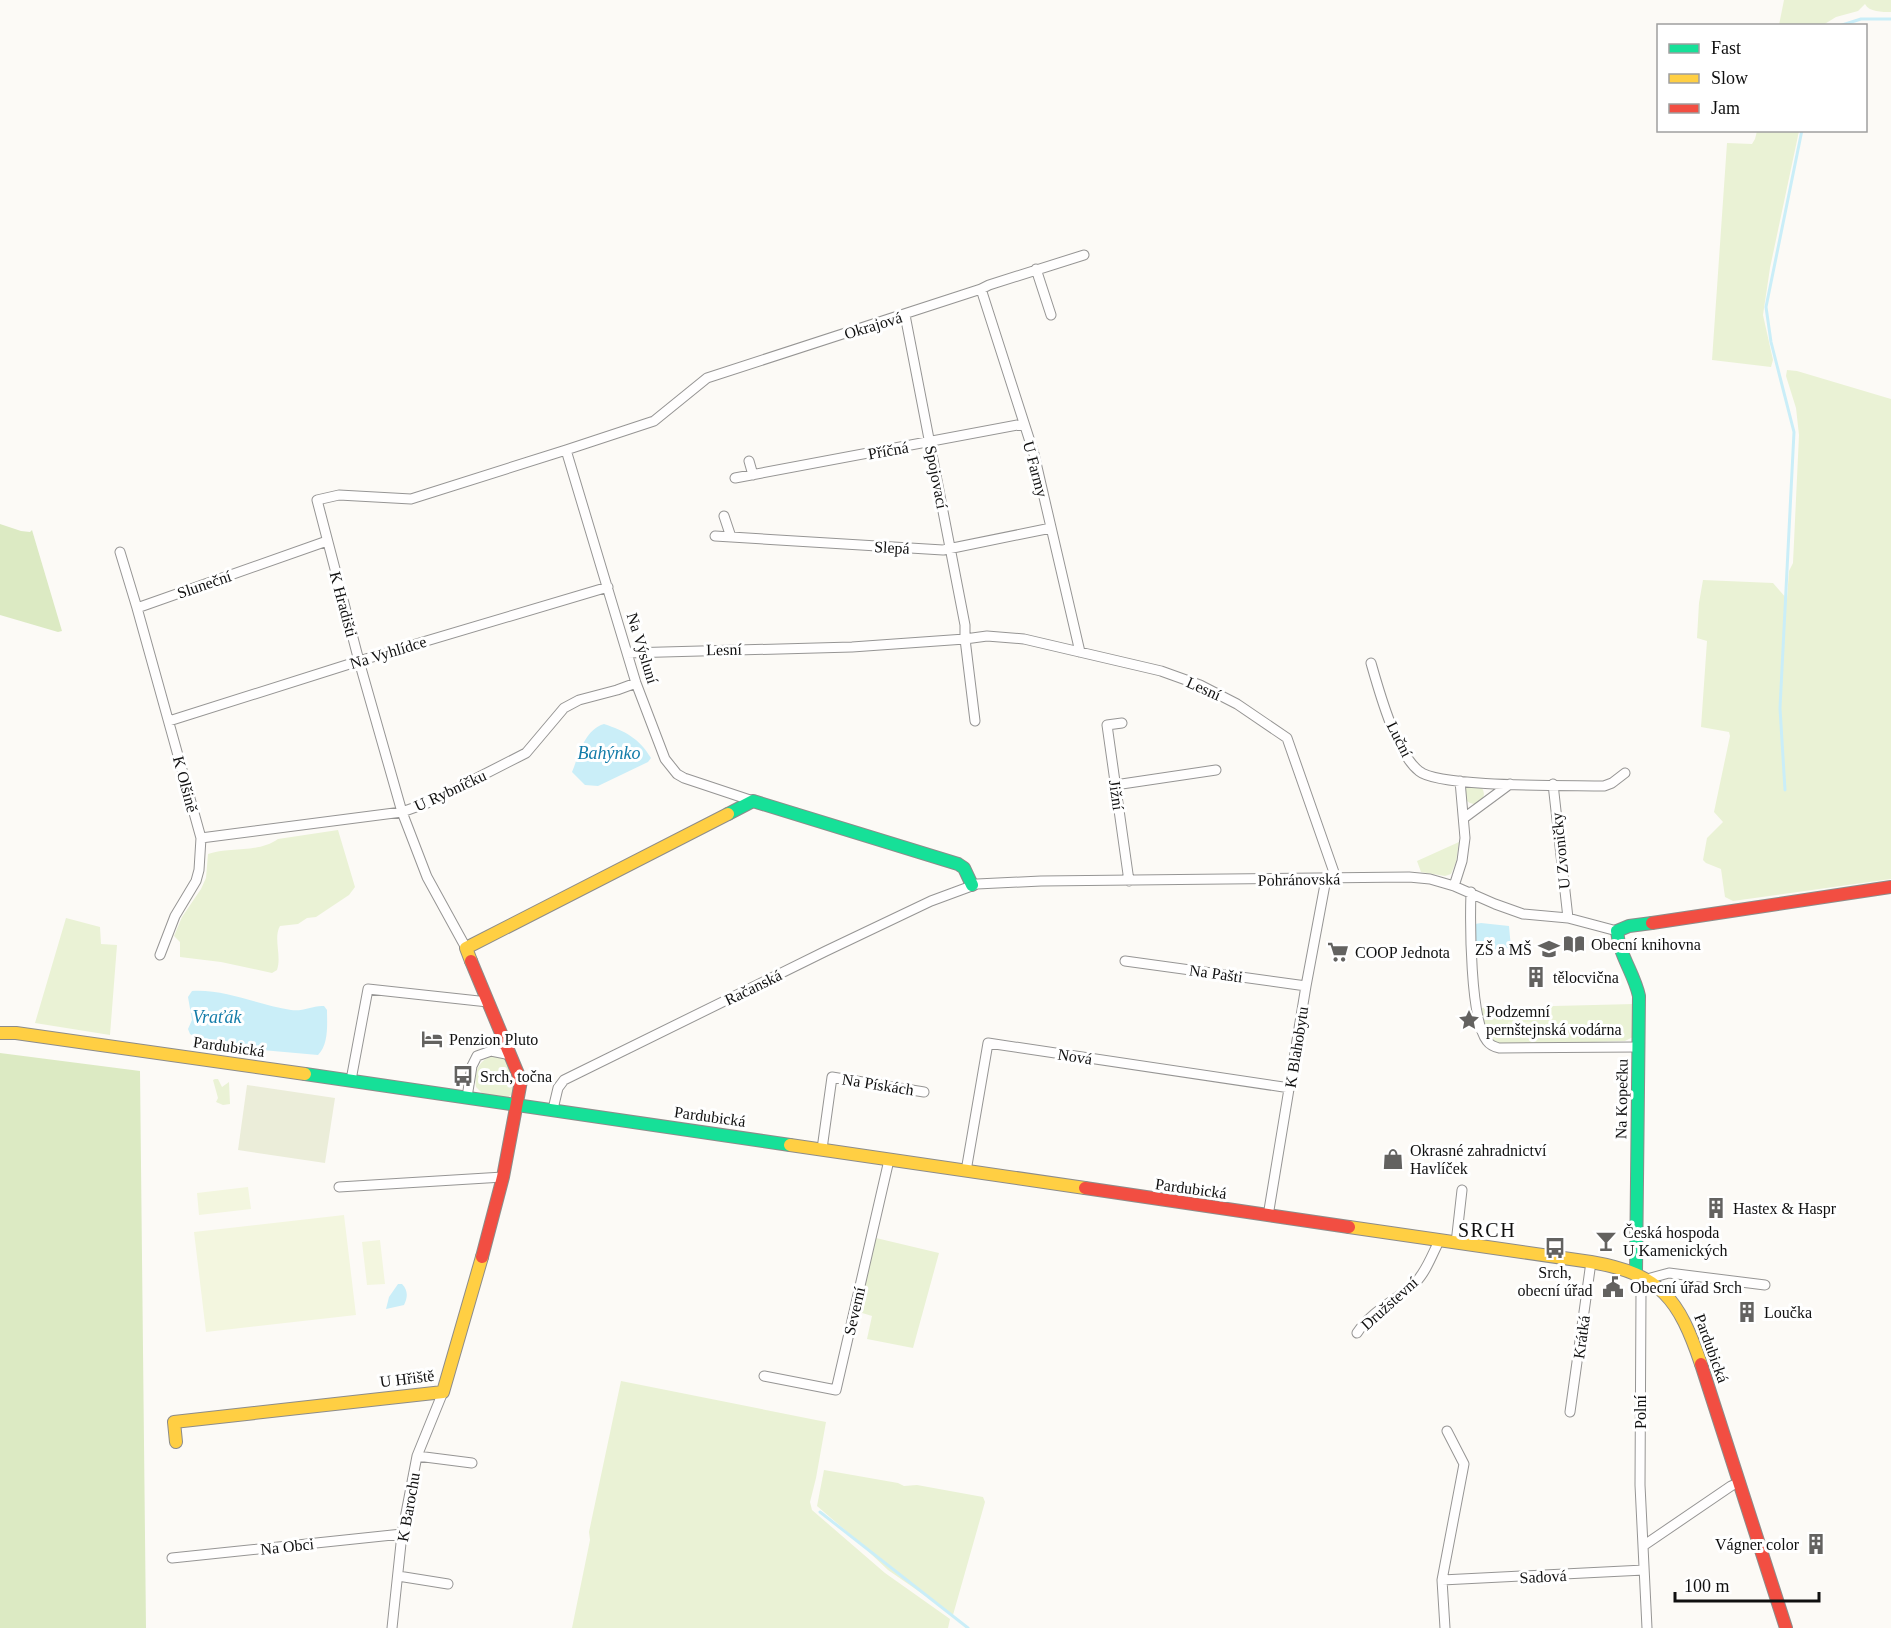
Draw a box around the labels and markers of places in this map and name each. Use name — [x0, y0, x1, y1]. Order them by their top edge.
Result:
library icon: Obecní knihovna — [1562, 932, 1586, 956]
place label: Obecní knihovna — [1591, 936, 1701, 953]
school or university icon: ZŠ a MŠ — [1537, 937, 1561, 961]
supermarket icon: COOP Jednota — [1326, 940, 1350, 964]
place label: ZŠ a MŠ — [1475, 940, 1532, 958]
place label: COOP Jednota — [1355, 944, 1450, 961]
building icon: tělocvična — [1524, 965, 1548, 989]
place label: tělocvična — [1553, 969, 1619, 986]
place label: Podzemní pernštejnská vodárna — [1486, 1003, 1622, 1039]
place icon: Podzemní pernštejnská vodárna — [1457, 1008, 1481, 1032]
hotel icon: Penzion Pluto — [420, 1027, 444, 1051]
place label: Penzion Pluto — [449, 1031, 538, 1048]
bus stop icon: Srch, točna — [451, 1064, 475, 1088]
place label: Srch, točna — [480, 1068, 552, 1085]
place label: Okrasné zahradnictví Havlíček — [1410, 1142, 1547, 1177]
shop icon: Okrasné zahradnictví Havlíček — [1381, 1147, 1405, 1171]
building icon: Hastex & Haspr — [1704, 1196, 1728, 1220]
place label: Hastex & Haspr — [1733, 1200, 1837, 1218]
place label: Česká hospoda U Kamenických — [1623, 1223, 1727, 1260]
bar icon: Česká hospoda U Kamenických — [1594, 1229, 1618, 1253]
bus stop icon: Srch, obecní úřad — [1543, 1236, 1567, 1260]
place label: Srch, obecní úřad — [1517, 1264, 1593, 1299]
public building icon: Obecní úřad Srch — [1601, 1275, 1625, 1299]
place label: Obecní úřad Srch — [1630, 1279, 1742, 1296]
building icon: Loučka — [1735, 1300, 1759, 1324]
place label: Loučka — [1764, 1304, 1812, 1321]
building icon: Vágner color — [1804, 1532, 1828, 1556]
place label: Vágner color — [1715, 1536, 1800, 1554]

